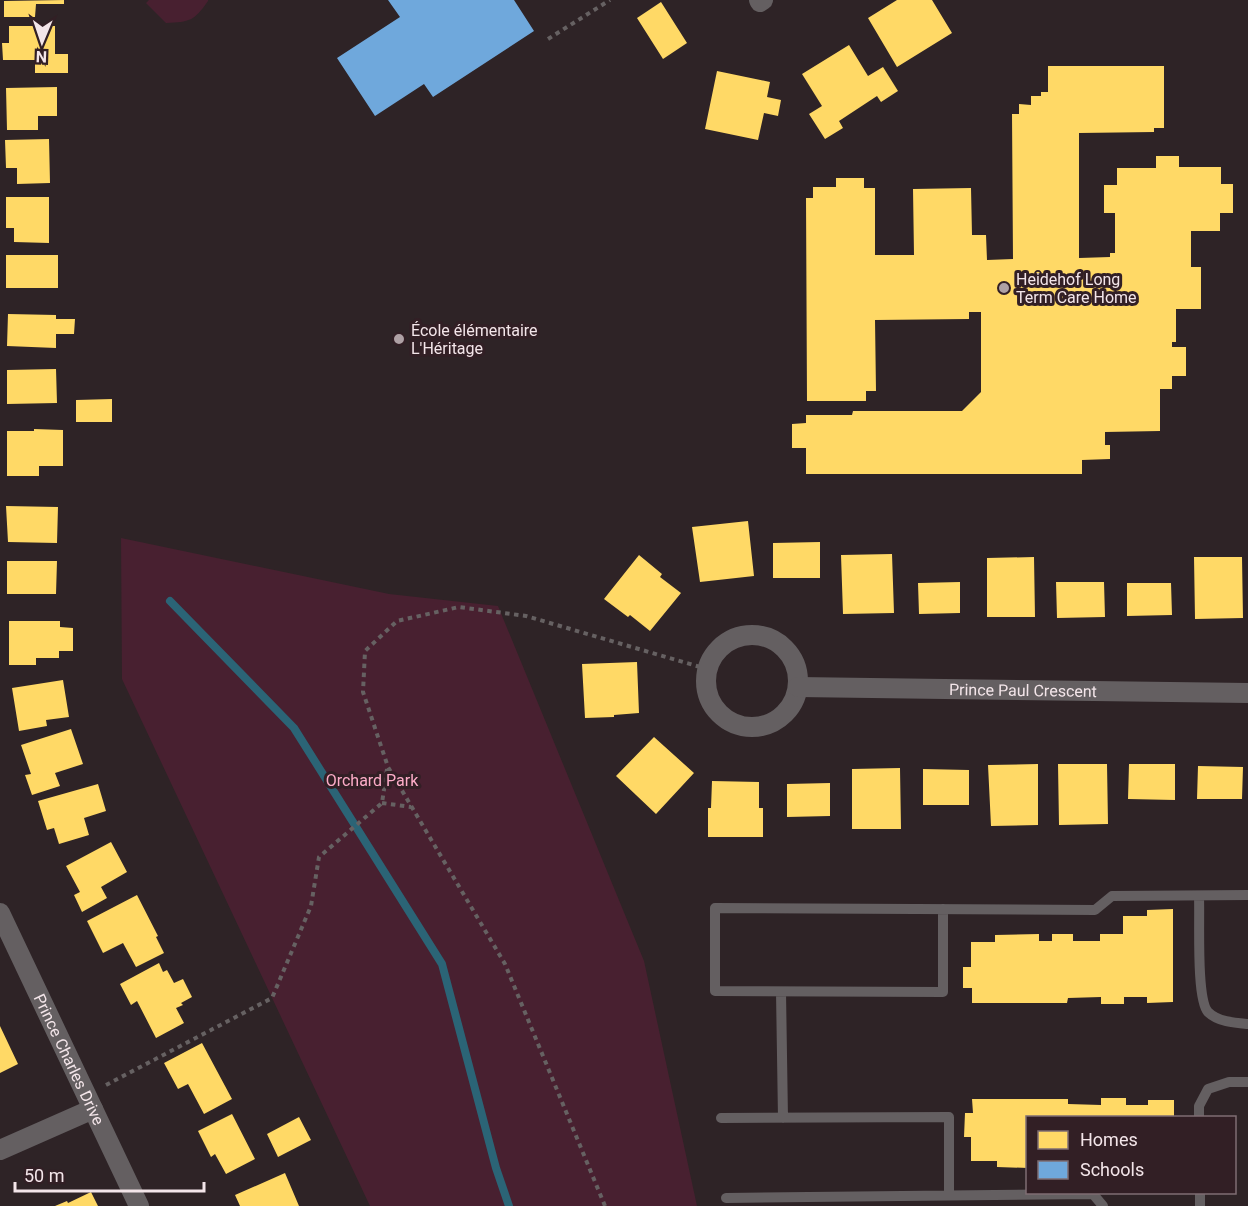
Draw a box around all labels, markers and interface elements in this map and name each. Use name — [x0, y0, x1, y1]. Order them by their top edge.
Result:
north arrow — [12, 12, 72, 72]
text: N — [36, 47, 47, 66]
place label: Heidehof Long Term Care Home — [1016, 270, 1137, 307]
marker: Heidehof Long Term Care Home — [997, 281, 1011, 295]
place label: École élémentaire L'Héritage — [411, 321, 538, 358]
marker: École élémentaire L'Héritage — [392, 332, 406, 346]
street label: Prince Paul Crescent — [949, 680, 1097, 701]
park label: Orchard Park — [326, 771, 419, 790]
street label: Prince Charles Drive — [30, 991, 108, 1128]
legend — [1026, 1116, 1236, 1194]
text: Homes — [1080, 1129, 1138, 1150]
scale bar — [15, 1155, 204, 1193]
text: Schools — [1080, 1159, 1144, 1180]
text: 50 m — [24, 1165, 64, 1186]

